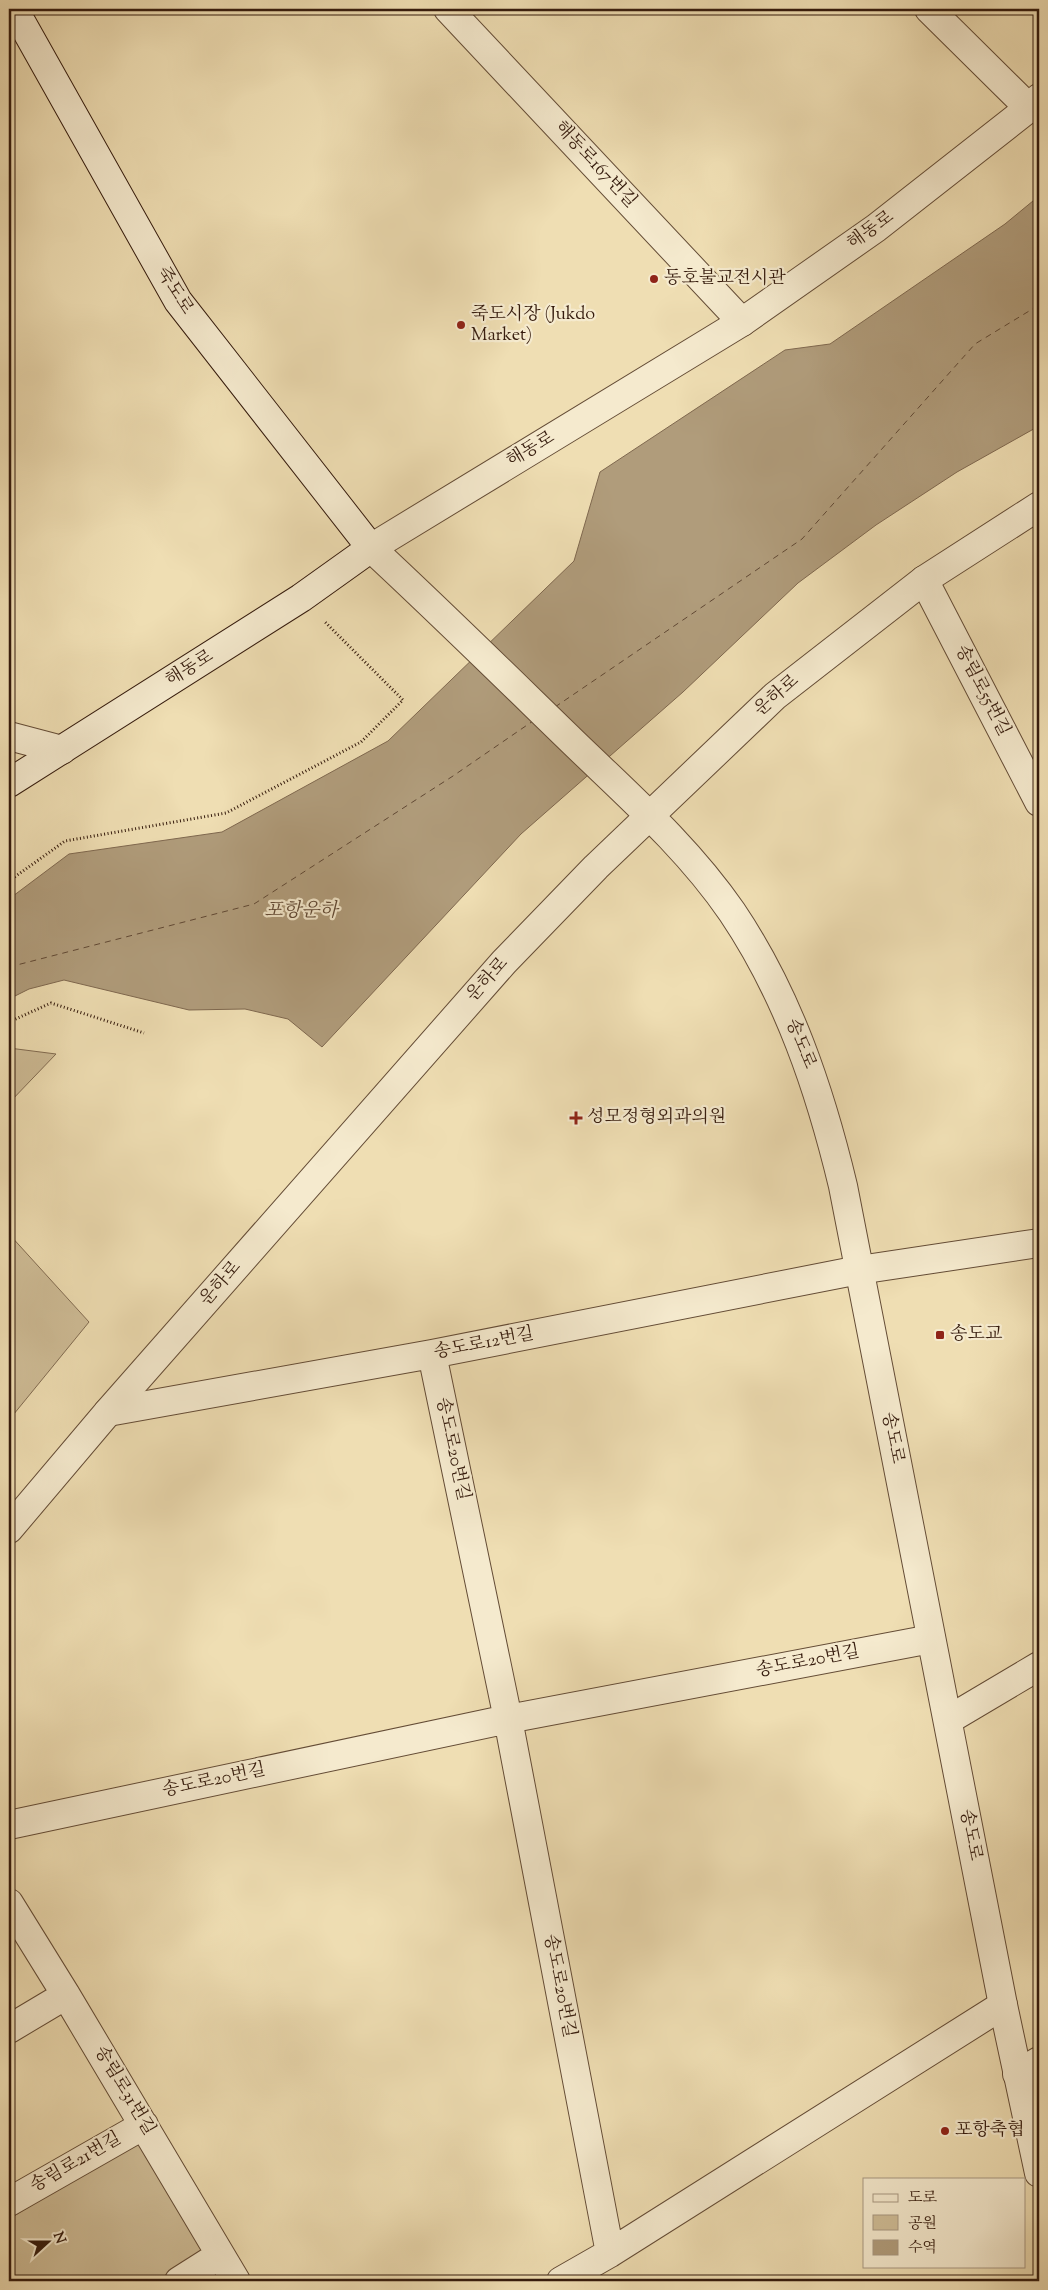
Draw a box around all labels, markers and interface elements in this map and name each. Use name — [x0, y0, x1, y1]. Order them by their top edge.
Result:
street label: 해동로167번길 — [548, 116, 642, 214]
street label: 해동로 — [842, 205, 900, 257]
street label: 죽도로 — [149, 262, 199, 320]
place label: 동호불교전시관 — [664, 266, 786, 292]
marker: 동호불교전시관 — [648, 273, 660, 285]
place label: 죽도시장 (Jukdo Market) — [471, 302, 595, 349]
marker: 죽도시장 (Jukdo Market) — [455, 319, 467, 331]
street label: 해동로 — [502, 425, 560, 475]
street label: 송림로55번길 — [948, 641, 1016, 741]
street label: 해동로 — [161, 644, 219, 694]
street label: 운하로 — [749, 669, 805, 723]
water label: 포항운하 — [264, 898, 340, 925]
street label: 운하로 — [461, 952, 515, 1008]
street label: 송도로 — [778, 1015, 822, 1073]
place label: 성모정형외과의원 — [587, 1105, 726, 1131]
marker: 성모정형외과의원 — [569, 1111, 583, 1125]
street label: 운하로 — [194, 1256, 248, 1312]
street label: 송도로12번길 — [432, 1322, 536, 1366]
place label: 송도교 — [950, 1322, 1003, 1348]
marker: 송도교 — [934, 1329, 946, 1341]
street label: 송도로20번길 — [428, 1395, 476, 1503]
street label: 송도로 — [874, 1410, 910, 1466]
street label: 송도로20번길 — [754, 1639, 862, 1685]
street label: 송도로20번길 — [160, 1757, 268, 1805]
street label: 송도로 — [952, 1807, 988, 1863]
street label: 송도로20번길 — [536, 1932, 582, 2040]
street label: 송림로31번길 — [87, 2041, 161, 2141]
place label: 포항축협 — [955, 2118, 1025, 2144]
marker: 포항축협 — [939, 2125, 951, 2137]
street label: 송림로21번길 — [26, 2126, 126, 2200]
legend — [863, 2178, 1026, 2268]
text: 도로 — [908, 2188, 937, 2209]
text: 공원 — [908, 2214, 937, 2235]
north arrow — [22, 2218, 72, 2268]
text: N — [47, 2229, 70, 2247]
text: 수역 — [908, 2238, 937, 2259]

